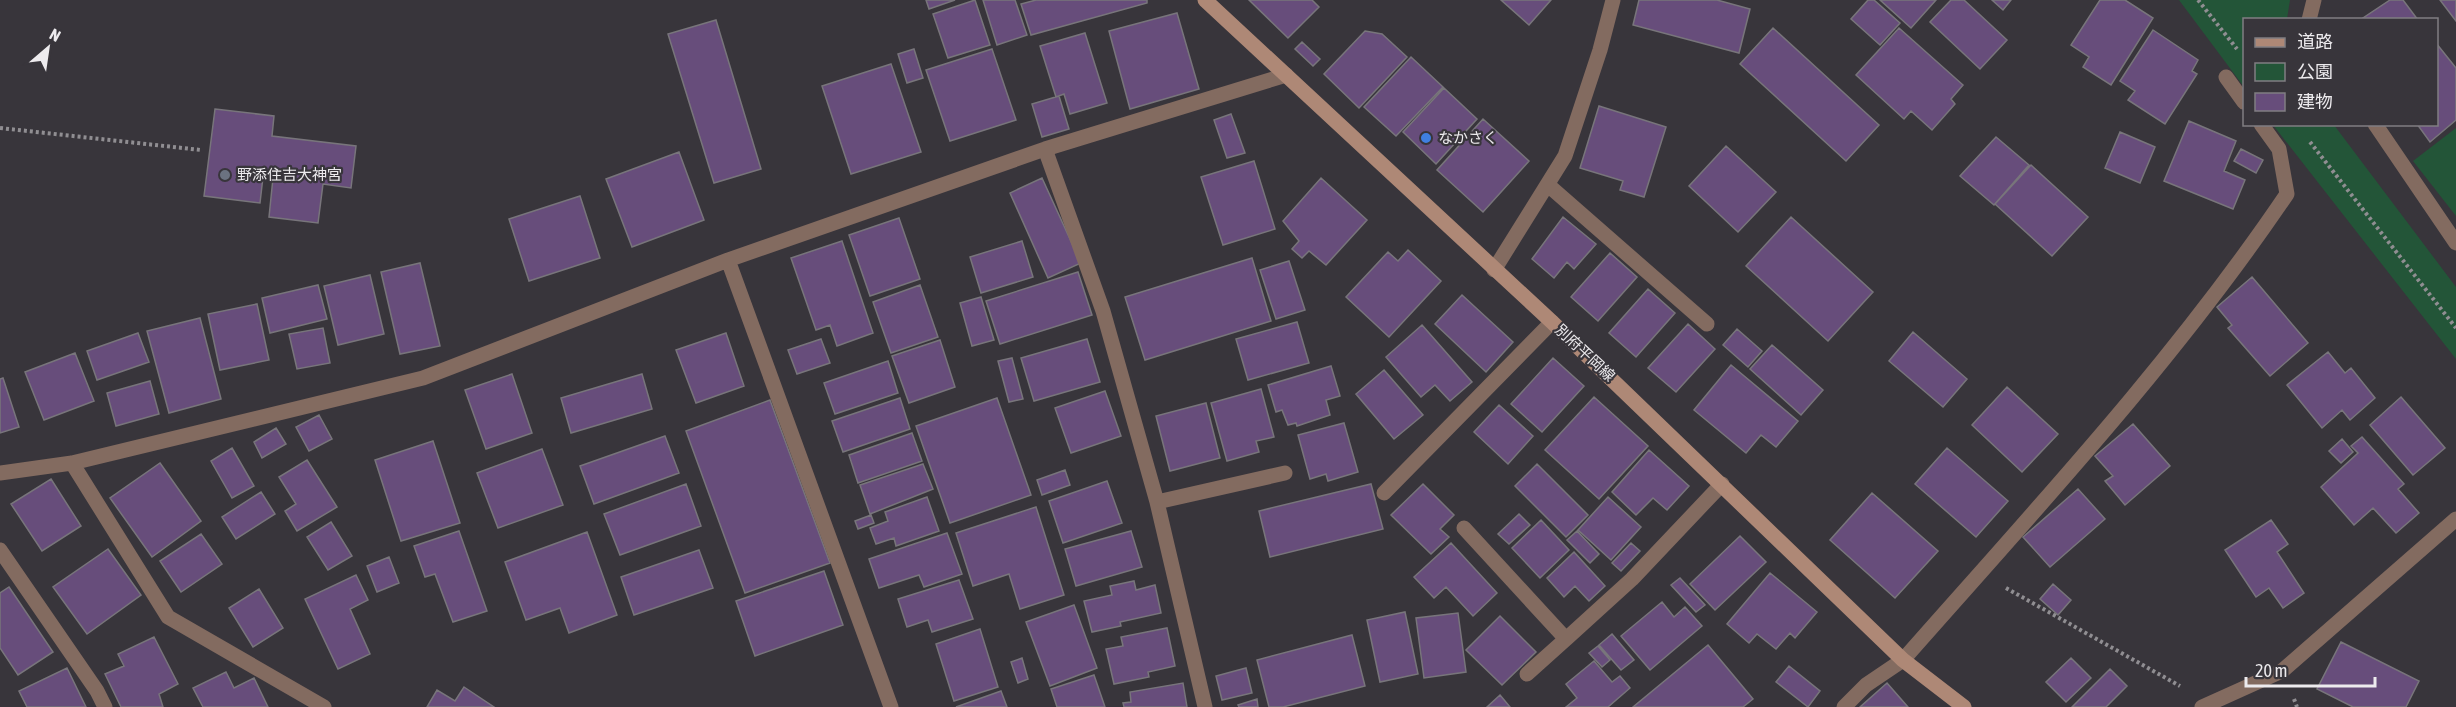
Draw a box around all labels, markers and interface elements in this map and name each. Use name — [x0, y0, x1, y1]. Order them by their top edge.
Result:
north arrow — [18, 18, 78, 78]
legend — [2243, 18, 2438, 126]
text: N — [47, 25, 64, 45]
text: 道路 — [2297, 31, 2333, 52]
text: 公園 — [2297, 61, 2333, 82]
text: 建物 — [2297, 91, 2333, 112]
place label: なかさく — [1438, 129, 1498, 146]
marker: なかさく — [1419, 131, 1433, 145]
place label: 野添住吉大神宮 — [237, 166, 342, 183]
marker: 野添住吉大神宮 — [218, 168, 232, 182]
street label: 別府平岡線 — [1552, 321, 1619, 384]
scale bar — [2246, 650, 2375, 688]
text: 20 m — [2255, 660, 2287, 681]

